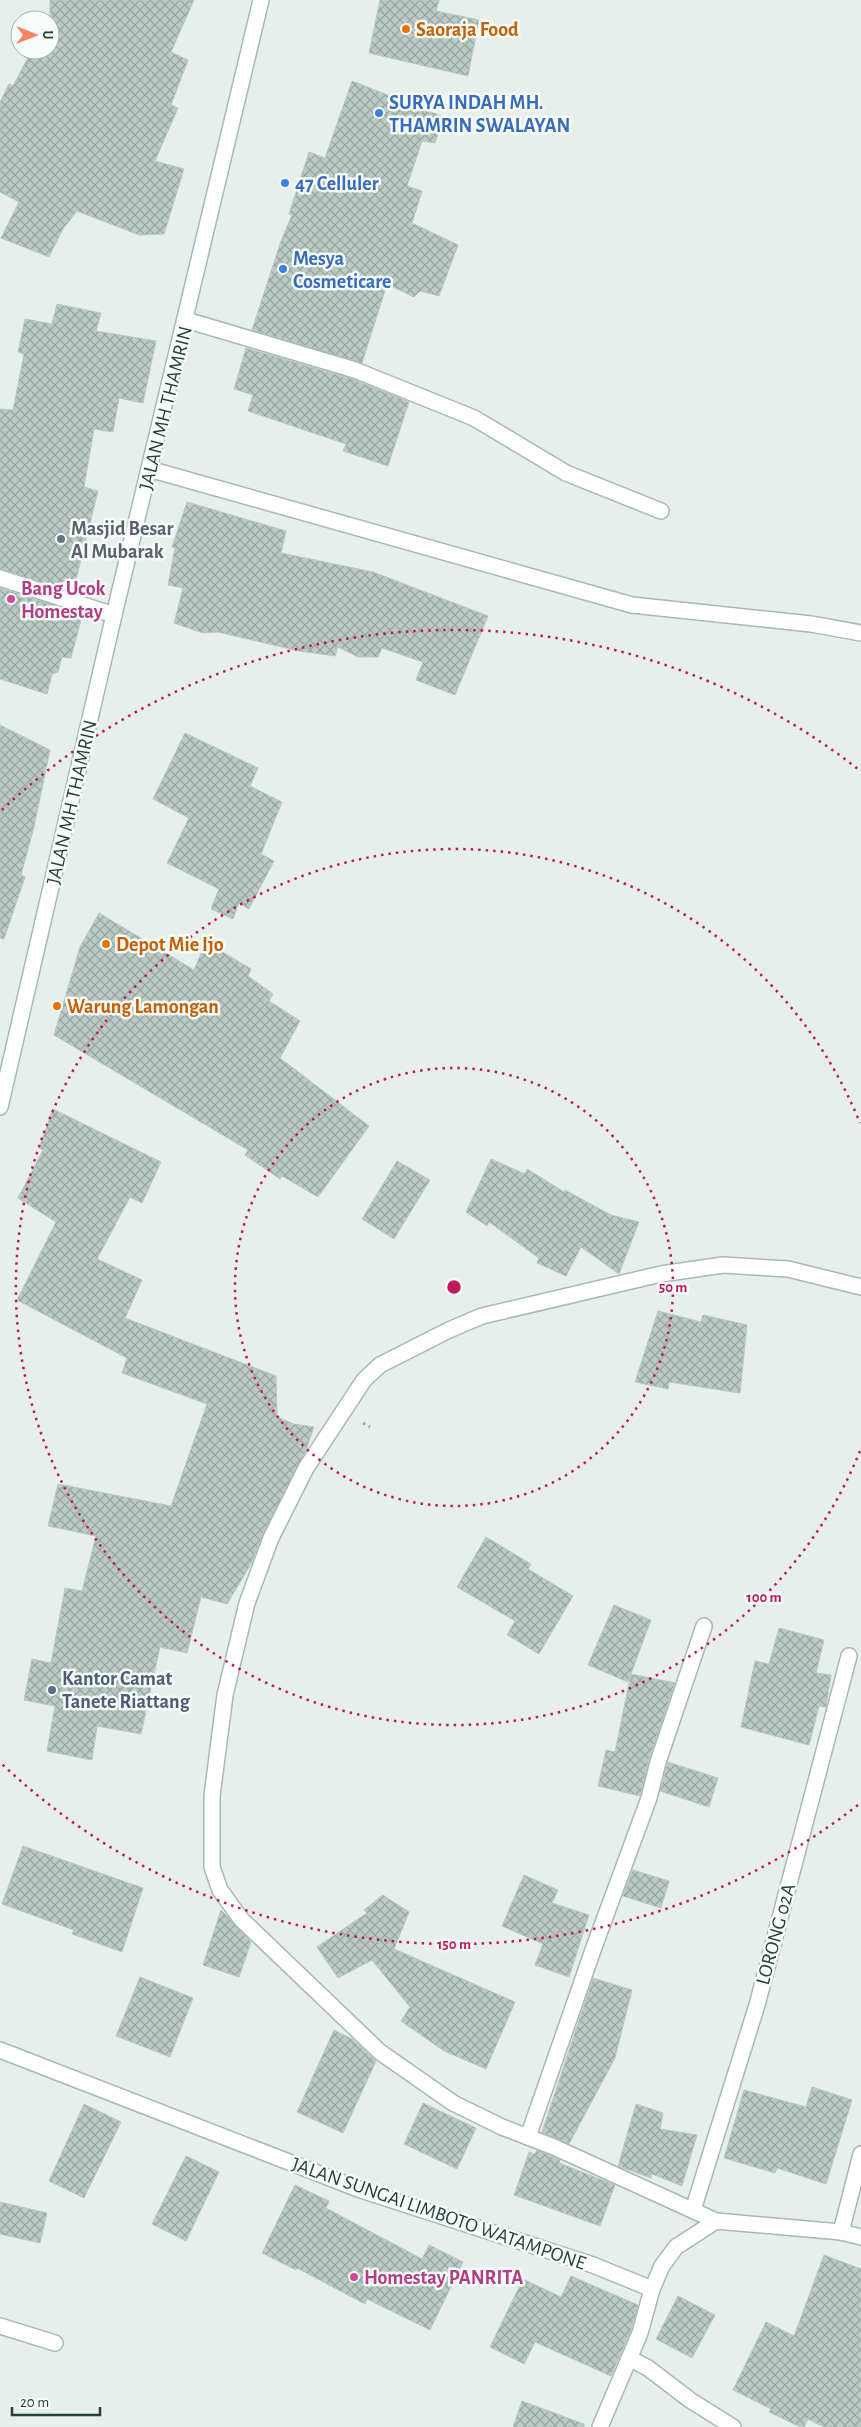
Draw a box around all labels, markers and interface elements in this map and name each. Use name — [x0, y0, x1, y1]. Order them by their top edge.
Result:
north arrow — [10, 10, 60, 60]
place label: Saoraja Food — [416, 20, 519, 40]
marker: Saoraja Food — [400, 23, 412, 35]
text: U — [40, 31, 54, 40]
place label: SURYA INDAH MH. THAMRIN SWALAYAN — [389, 93, 570, 136]
marker: SURYA INDAH MH. THAMRIN SWALAYAN — [373, 107, 385, 119]
place label: 47 Celluler — [295, 174, 379, 194]
marker: 47 Celluler — [279, 177, 291, 189]
place label: Mesya Cosmeticare — [293, 249, 392, 292]
marker: Mesya Cosmeticare — [277, 263, 289, 275]
street label: JALAN MH THAMRIN — [136, 324, 196, 492]
place label: Masjid Besar Al Mubarak — [71, 519, 174, 562]
marker: Masjid Besar Al Mubarak — [55, 533, 67, 545]
place label: Bang Ucok Homestay — [21, 579, 106, 622]
marker: Bang Ucok Homestay — [5, 593, 17, 605]
street label: JALAN MH THAMRIN — [43, 718, 101, 886]
place label: Depot Mie Ijo — [116, 935, 224, 955]
marker: Depot Mie Ijo — [100, 938, 112, 950]
place label: Warung Lamongan — [67, 997, 219, 1017]
marker: Warung Lamongan — [51, 1000, 63, 1012]
centre of rings — [445, 1278, 463, 1296]
text: 50 m — [659, 1280, 687, 1295]
text: 100 m — [746, 1590, 782, 1605]
place label: Kantor Camat Tanete Riattang — [62, 1669, 191, 1712]
marker: Kantor Camat Tanete Riattang — [46, 1684, 58, 1696]
street label: LORONG 02A — [753, 1881, 799, 1987]
text: 150 m — [437, 1937, 471, 1952]
street label: JALAN SUNGAI LIMBOTO WATAMPONE — [289, 2154, 589, 2274]
place label: Homestay PANRITA — [364, 2268, 523, 2288]
marker: Homestay PANRITA — [348, 2271, 360, 2283]
scale bar — [12, 2384, 100, 2416]
text: 20 m — [20, 2395, 49, 2410]

